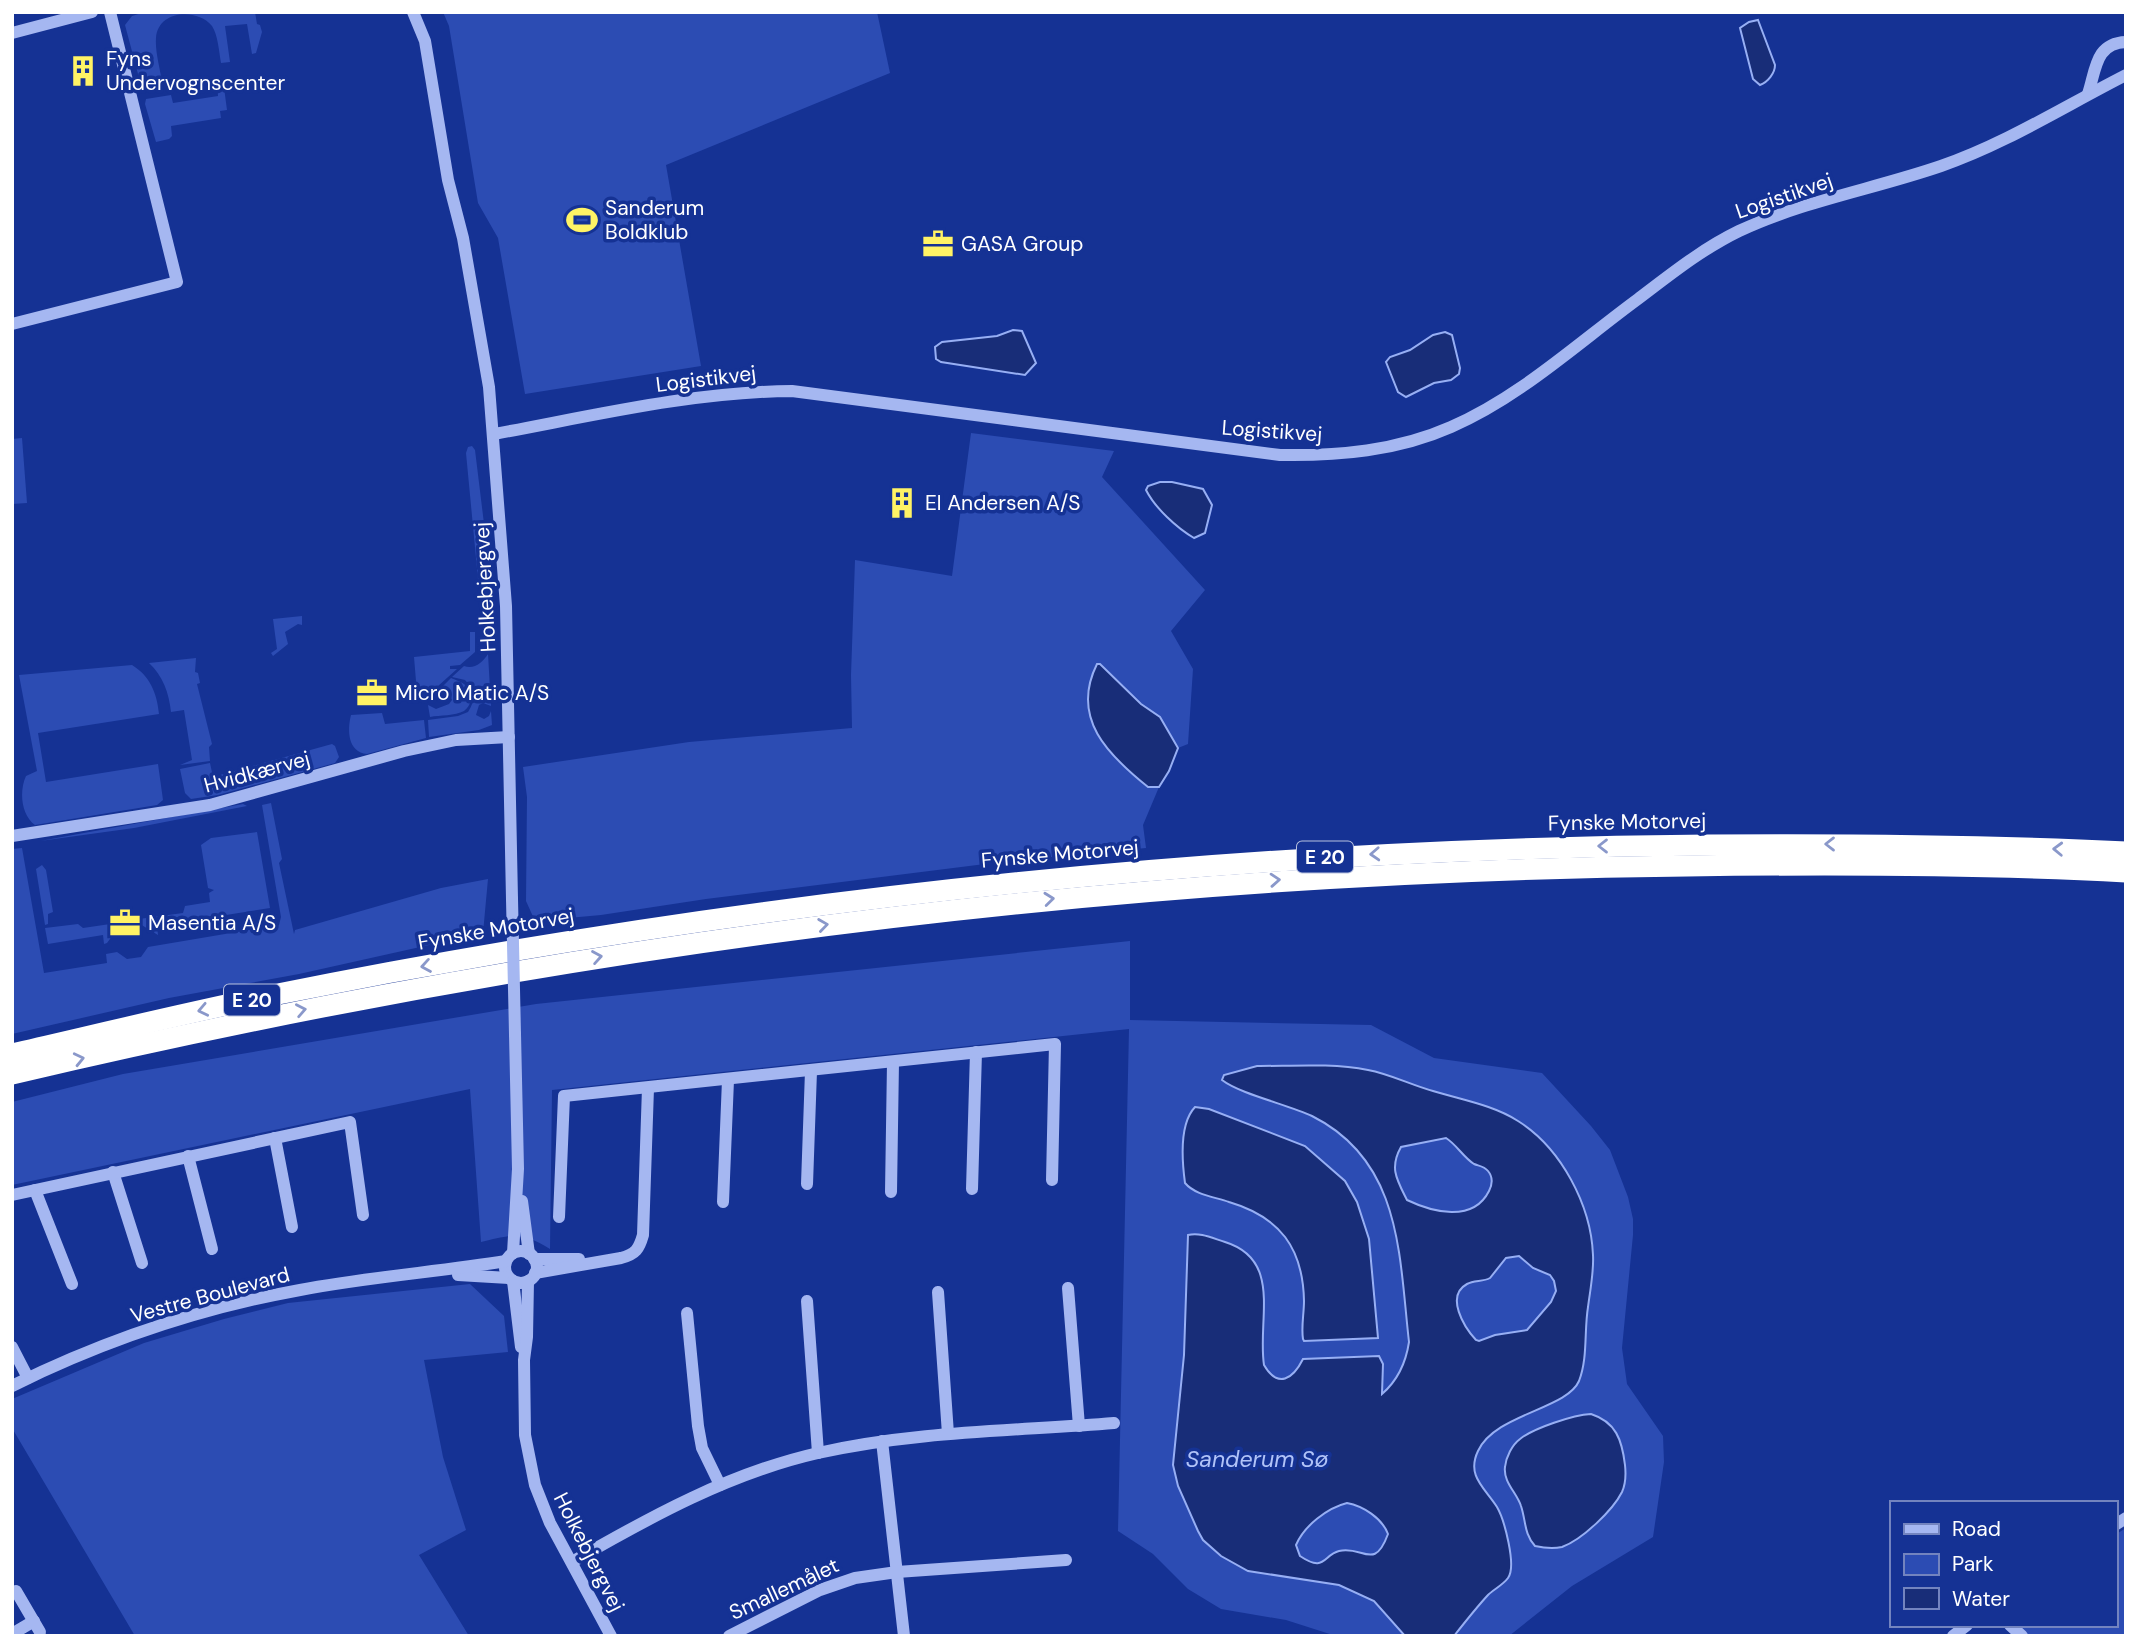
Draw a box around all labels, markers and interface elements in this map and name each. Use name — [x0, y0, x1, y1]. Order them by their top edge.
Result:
place label: Fyns Undervognscenter — [106, 45, 285, 97]
building icon: Fyns Undervognscenter — [66, 54, 100, 88]
street label: Logistikvej — [1732, 166, 1836, 226]
place label: Sanderum Boldklub — [605, 194, 704, 246]
sports icon: Sanderum Boldklub — [565, 203, 599, 237]
office icon: GASA Group — [921, 227, 955, 261]
place label: GASA Group — [961, 230, 1084, 258]
street label: Logistikvej — [654, 359, 758, 399]
street label: Logistikvej — [1221, 414, 1323, 448]
building icon: El Andersen A/S — [885, 486, 919, 520]
place label: El Andersen A/S — [925, 489, 1080, 517]
street label: Holkebjergvej — [468, 521, 502, 653]
office icon: Micro Matic A/S — [355, 676, 389, 710]
place label: Micro Matic A/S — [395, 679, 549, 707]
street label: Hvidkærvej — [201, 744, 313, 800]
street label: Fynske Motorvej — [1548, 807, 1706, 837]
street label: Fynske Motorvej — [980, 833, 1140, 875]
one-way arrow — [1824, 836, 1835, 852]
one-way arrow — [1597, 838, 1607, 854]
road number: E 20 — [1297, 842, 1353, 872]
one-way arrow — [2052, 842, 2063, 857]
one-way arrow — [1370, 847, 1381, 862]
one-way arrow — [1270, 873, 1281, 888]
one-way arrow — [1043, 892, 1054, 907]
street label: Fynske Motorvej — [416, 901, 576, 957]
office icon: Masentia A/S — [108, 906, 142, 940]
place label: Masentia A/S — [148, 909, 276, 937]
one-way arrow — [817, 918, 828, 933]
one-way arrow — [591, 950, 603, 965]
one-way arrow — [420, 958, 432, 973]
road number: E 20 — [224, 984, 280, 1016]
one-way arrow — [197, 1002, 209, 1017]
one-way arrow — [295, 1003, 307, 1018]
one-way arrow — [73, 1052, 85, 1067]
street label: Vestre Boulevard — [127, 1260, 293, 1330]
water label: Sanderum Sø — [1186, 1444, 1328, 1474]
street label: Holkebjergvej — [547, 1488, 631, 1616]
legend — [1890, 1501, 2117, 1627]
text: Road — [1952, 1515, 2001, 1543]
text: Park — [1952, 1550, 1994, 1578]
street label: Smallemålet — [725, 1551, 843, 1627]
text: Water — [1952, 1585, 2010, 1613]

